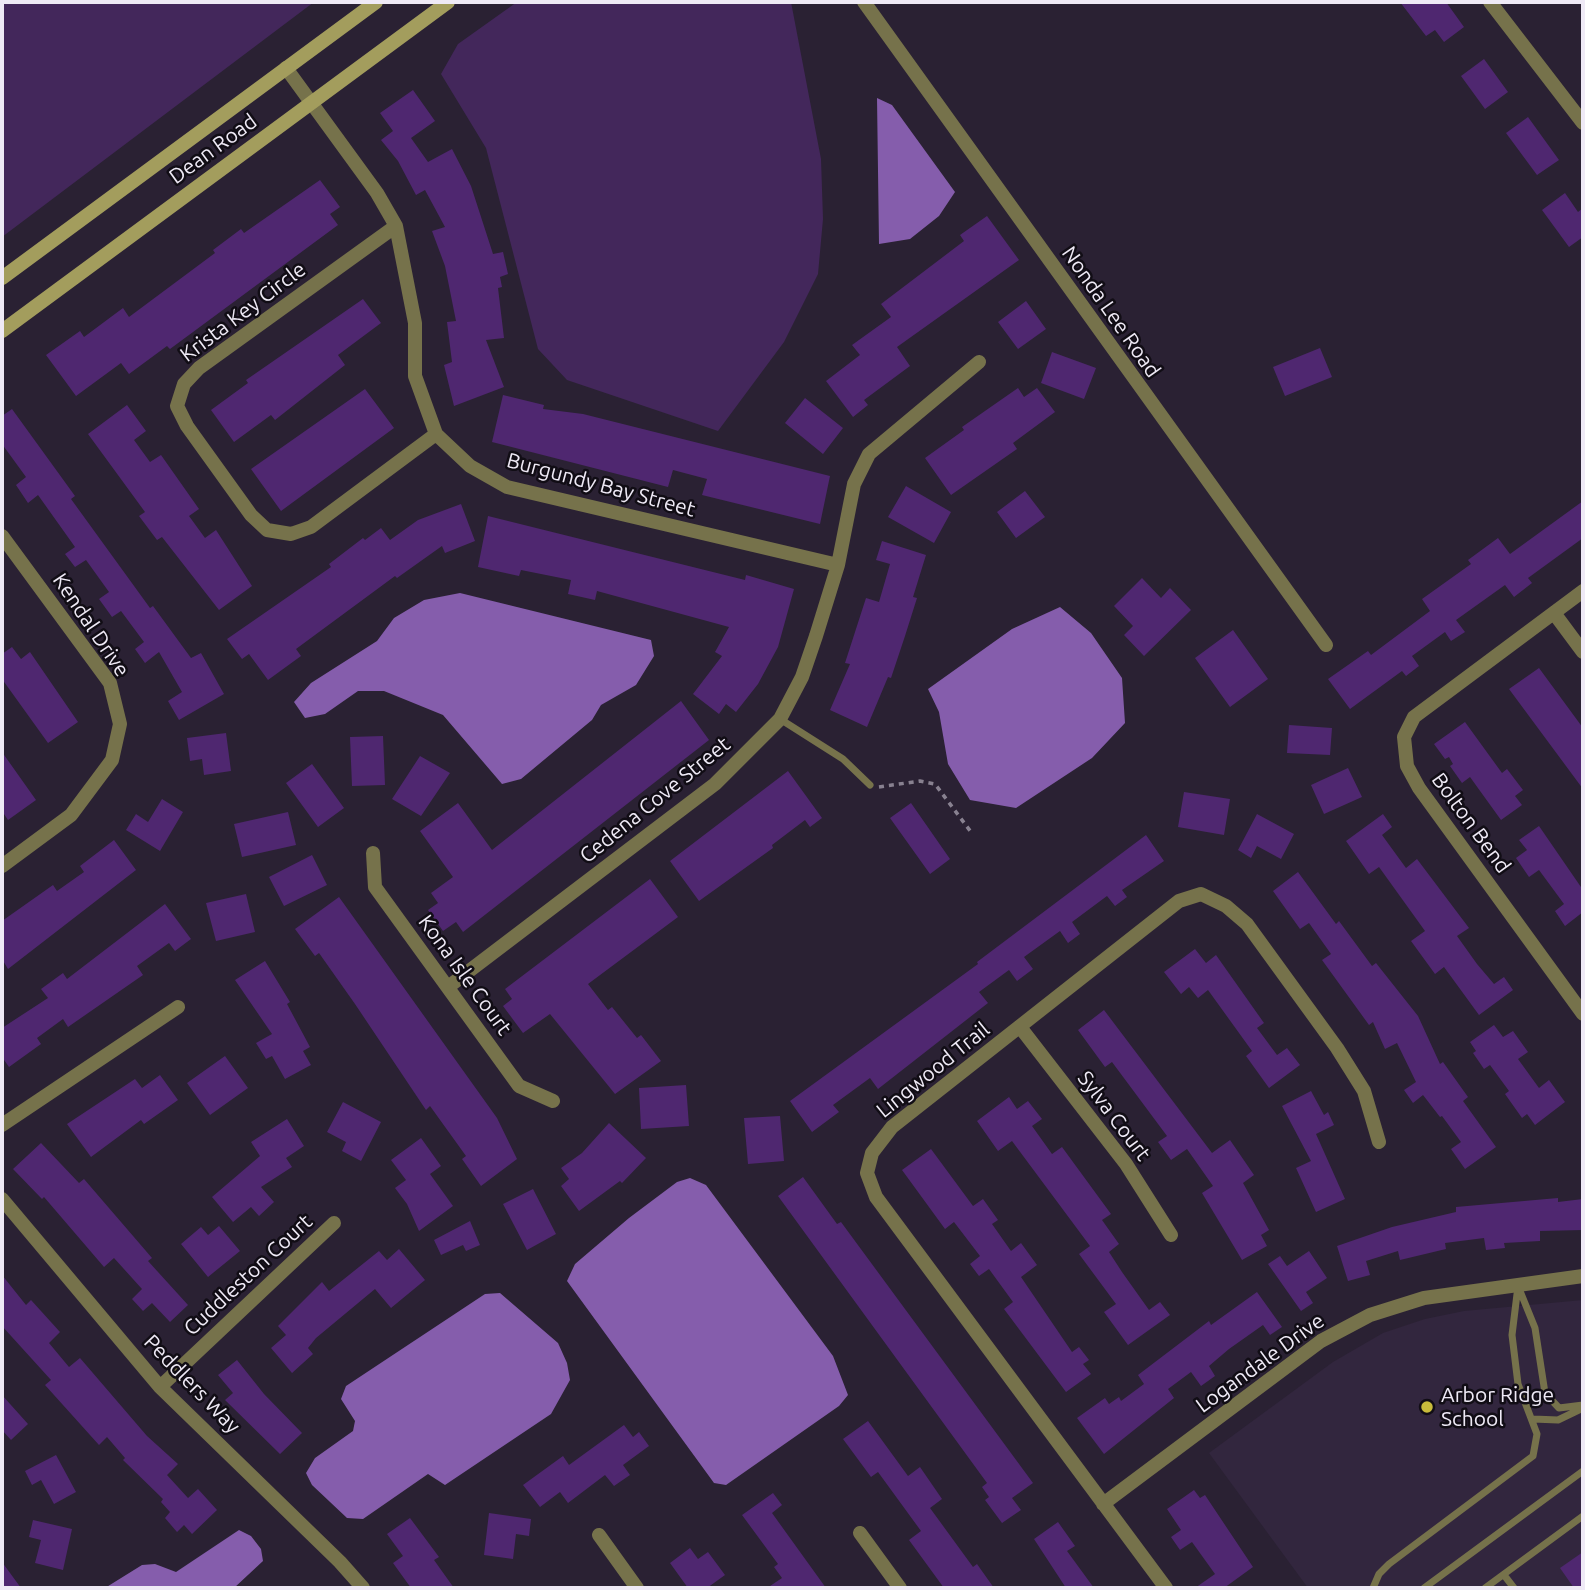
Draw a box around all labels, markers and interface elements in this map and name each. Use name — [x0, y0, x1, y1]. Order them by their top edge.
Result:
street label: Dean Road — [164, 109, 262, 189]
street label: Nonda Lee Road — [1056, 242, 1166, 382]
street label: Krista Key Circle — [175, 257, 311, 367]
street label: Burgundy Bay Street — [504, 448, 698, 522]
street label: Kendal Drive — [47, 569, 135, 681]
street label: Cedena Cove Street — [575, 732, 735, 868]
street label: Bolton Bend — [1426, 768, 1516, 878]
street label: Kona Isle Court — [413, 910, 517, 1040]
street label: Lingwood Trail — [871, 1017, 995, 1123]
street label: Sylva Court — [1072, 1066, 1156, 1166]
street label: Cuddleston Court — [179, 1209, 317, 1341]
street label: Logandale Drive — [1191, 1308, 1329, 1418]
street label: Peddlers Way — [139, 1330, 245, 1438]
place label: Arbor Ridge School — [1441, 1382, 1554, 1432]
marker: Arbor Ridge School — [1419, 1399, 1435, 1415]

